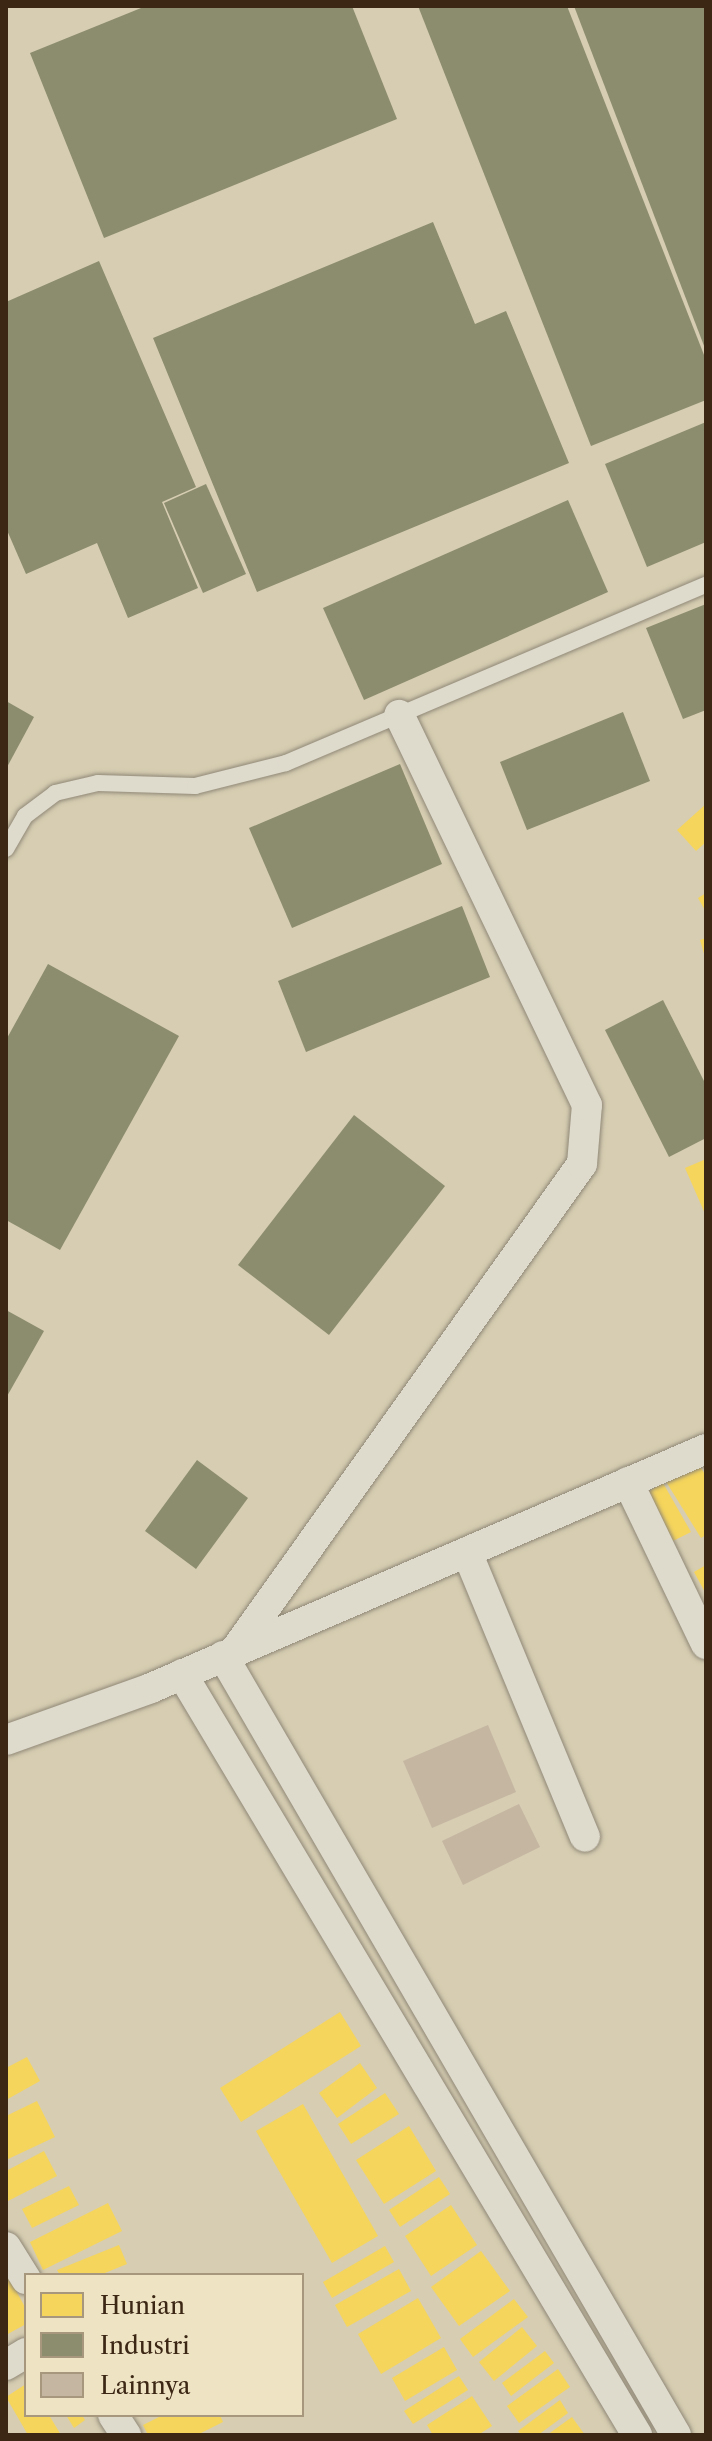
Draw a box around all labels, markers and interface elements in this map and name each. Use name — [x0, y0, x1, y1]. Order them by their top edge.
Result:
legend — [24, 2273, 304, 2417]
text: Hunian — [100, 2291, 185, 2320]
text: Industri — [100, 2331, 190, 2360]
text: Lainnya — [100, 2371, 191, 2400]

